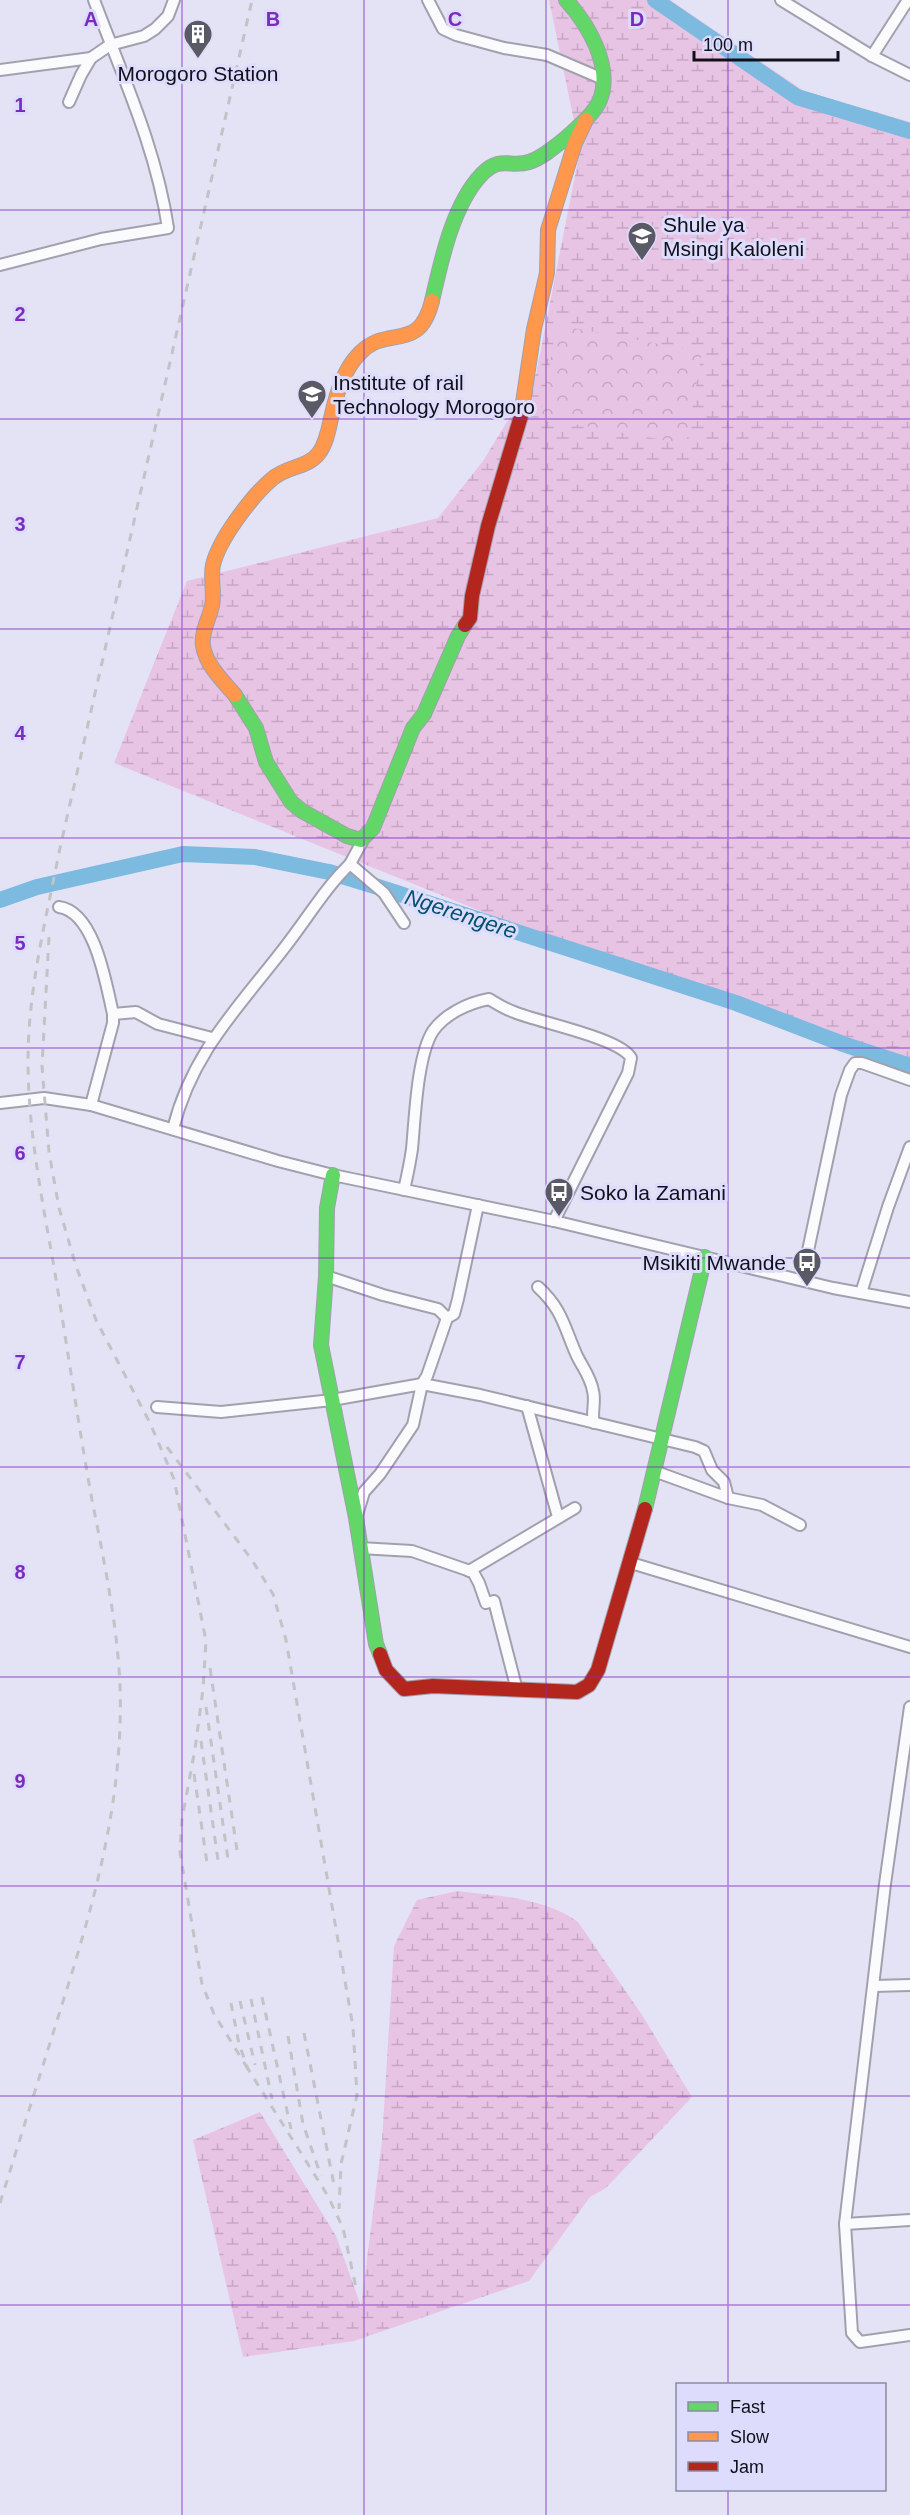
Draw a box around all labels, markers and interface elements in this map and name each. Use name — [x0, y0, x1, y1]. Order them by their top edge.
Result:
text: A — [84, 8, 98, 30]
text: B — [266, 8, 280, 30]
text: C — [448, 8, 462, 30]
text: D — [630, 8, 644, 30]
building icon: Morogoro Station — [182, 18, 214, 60]
scale bar — [694, 24, 838, 62]
text: 100 m — [703, 35, 753, 55]
place label: Morogoro Station — [117, 62, 279, 85]
text: 1 — [14, 94, 26, 116]
place label: Shule ya Msingi Kaloleni — [663, 213, 804, 260]
school or university icon: Shule ya Msingi Kaloleni — [626, 220, 658, 262]
text: 2 — [14, 303, 26, 325]
place label: Institute of rail Technology Morogoro — [333, 371, 535, 418]
school or university icon: Institute of rail Technology Morogoro — [296, 378, 328, 420]
text: 3 — [14, 513, 26, 535]
text: 4 — [14, 722, 26, 744]
water label: Ngerengere — [402, 884, 520, 944]
text: 5 — [14, 932, 26, 954]
text: 6 — [14, 1142, 26, 1164]
bus stop icon: Soko la Zamani — [543, 1176, 575, 1218]
place label: Soko la Zamani — [580, 1181, 726, 1204]
bus stop icon: Msikiti Mwande — [791, 1246, 823, 1288]
place label: Msikiti Mwande — [642, 1251, 786, 1274]
text: 7 — [14, 1351, 26, 1373]
text: 8 — [14, 1561, 26, 1583]
text: 9 — [14, 1770, 26, 1792]
legend — [676, 2383, 886, 2491]
text: Fast — [730, 2397, 765, 2417]
text: Slow — [730, 2427, 770, 2447]
text: Jam — [730, 2457, 764, 2477]

